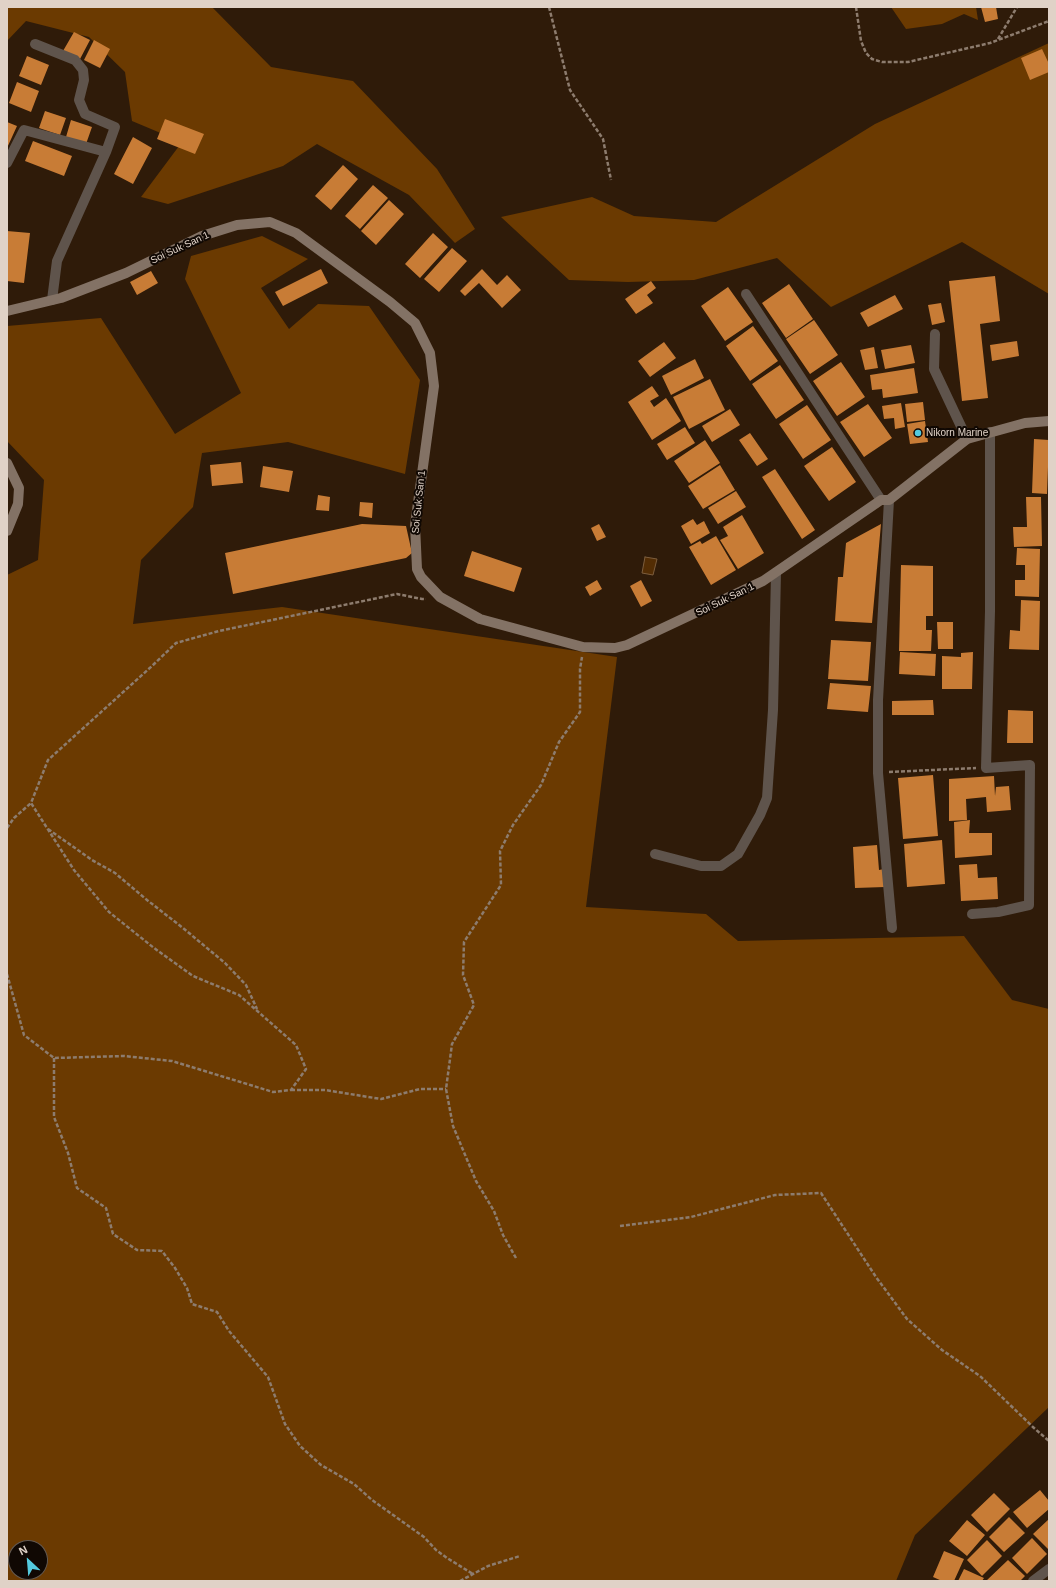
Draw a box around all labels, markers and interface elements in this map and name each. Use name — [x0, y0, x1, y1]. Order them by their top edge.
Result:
street label: Soi Suk San 1 — [149, 229, 211, 267]
place label: Nikorn Marine — [926, 427, 988, 439]
marker: Nikorn Marine — [913, 428, 923, 438]
street label: Soi Suk San 1 — [410, 470, 428, 534]
street label: Soi Suk San 1 — [694, 581, 756, 619]
north arrow — [8, 1540, 48, 1580]
text: N — [17, 1543, 29, 1557]

